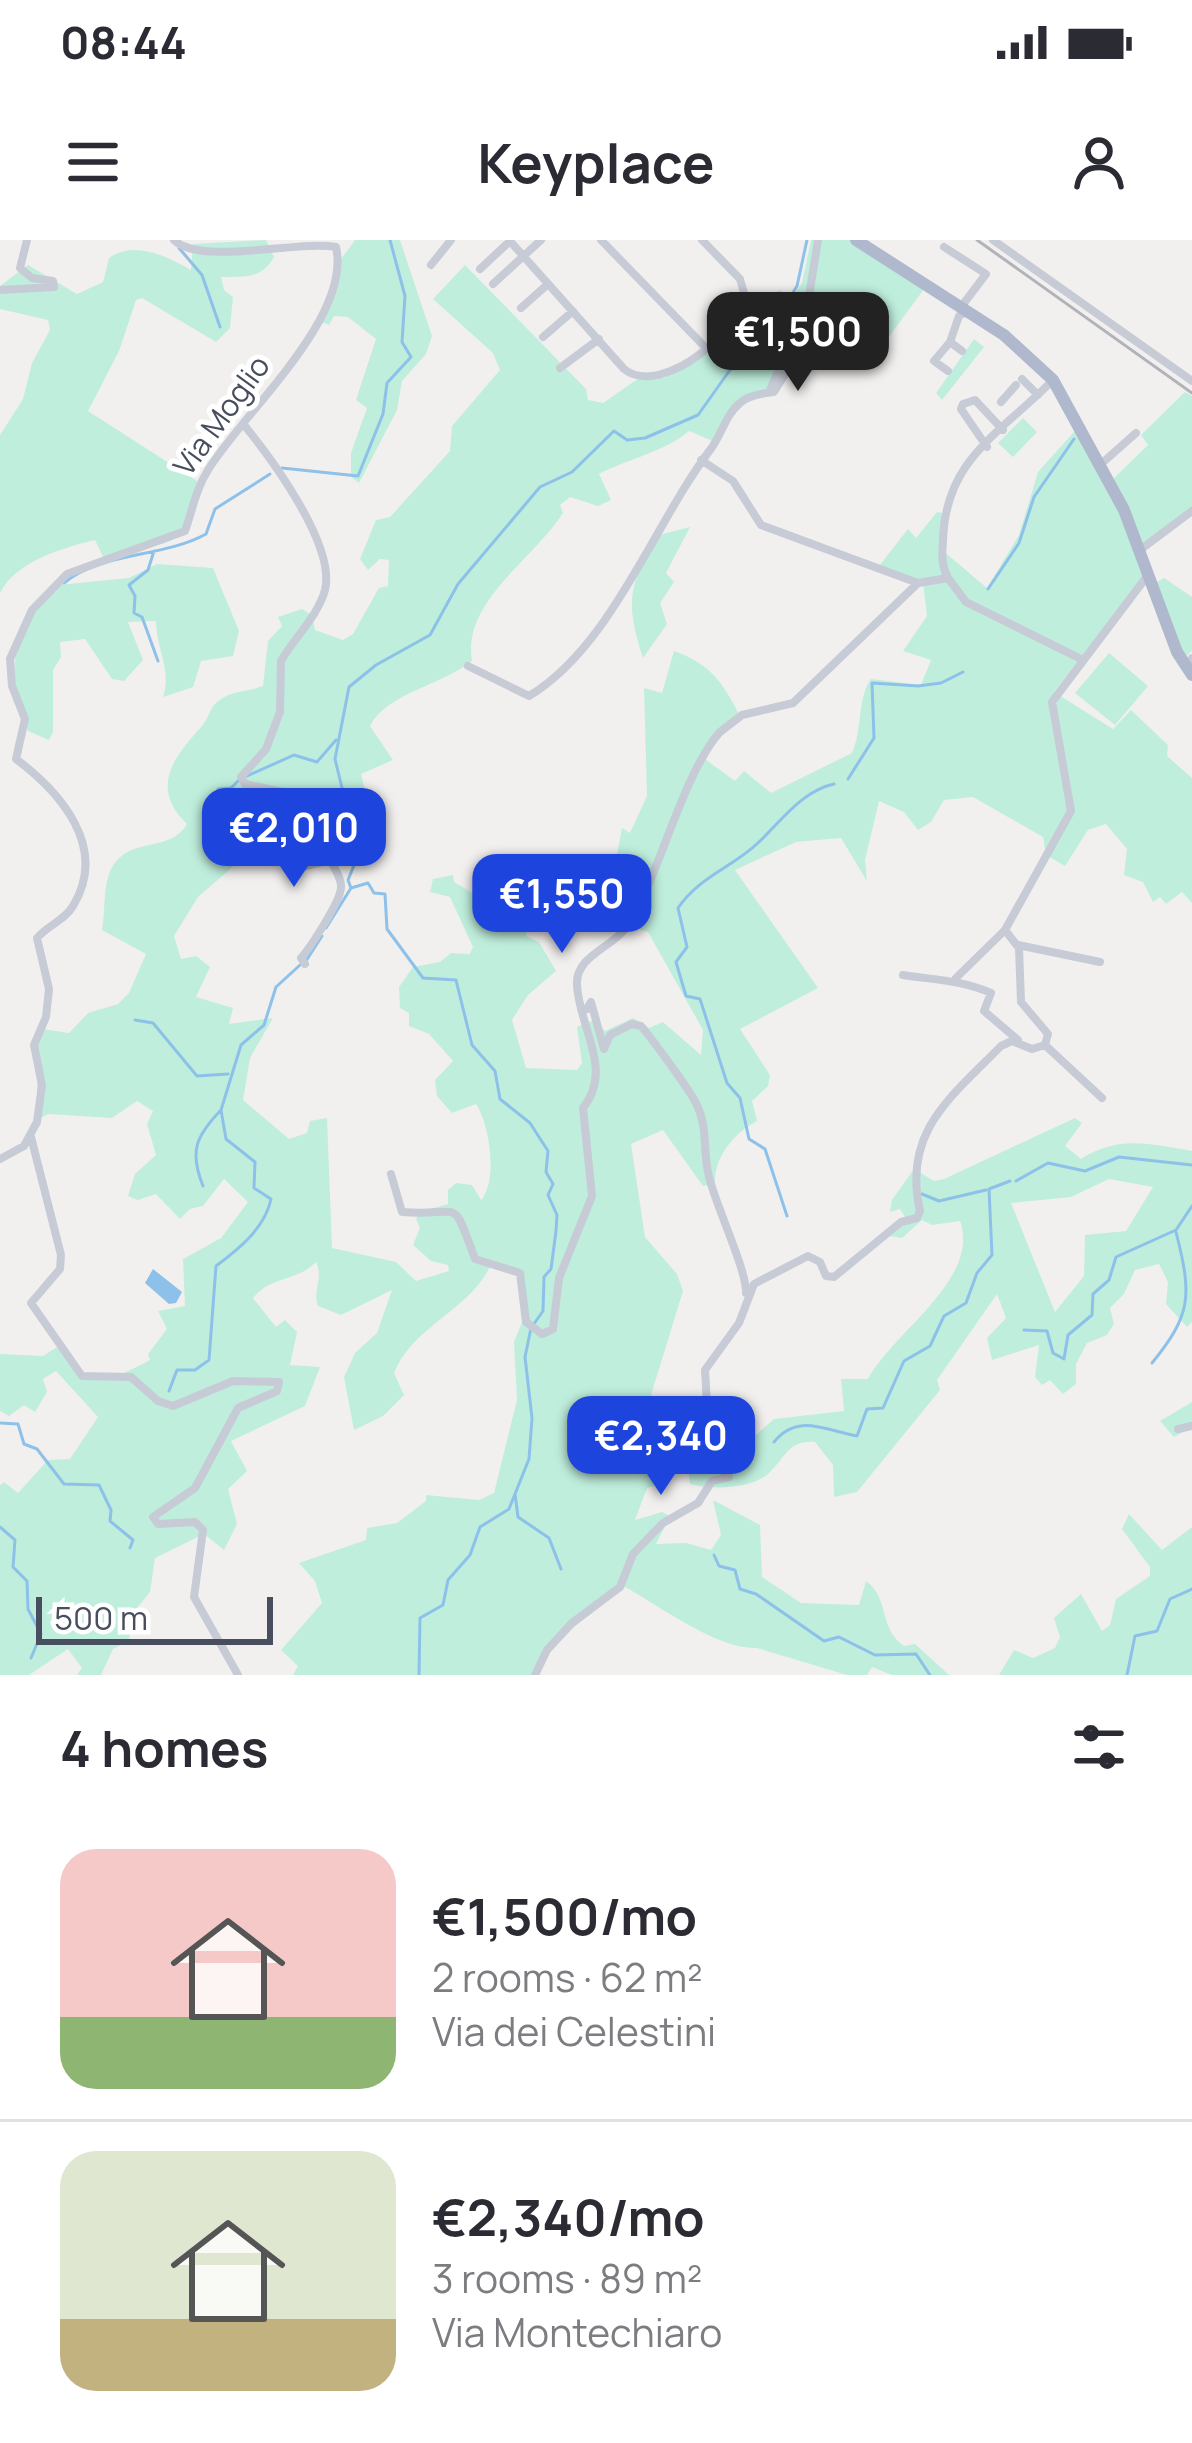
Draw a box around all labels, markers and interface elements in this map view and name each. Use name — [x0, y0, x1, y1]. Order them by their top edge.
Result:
text: 08:44 — [60, 11, 187, 73]
text: Keyplace — [477, 125, 715, 199]
icon: menu — [60, 129, 126, 195]
icon: person — [1066, 129, 1132, 195]
pin: €1,500 — [700, 292, 896, 394]
text: €1,500 — [734, 304, 862, 358]
street label: Via Moglio — [163, 347, 278, 484]
pin: €2,010 — [196, 788, 392, 890]
text: €2,010 — [229, 800, 359, 854]
pin: €1,550 — [464, 854, 660, 956]
text: €1,550 — [499, 866, 625, 920]
pin: €2,340 — [563, 1396, 759, 1498]
text: €2,340 — [594, 1408, 728, 1462]
scale bar — [36, 1591, 273, 1644]
text: 500 m — [54, 1595, 148, 1640]
text: 4 homes — [60, 1713, 268, 1782]
icon: filters — [1066, 1714, 1132, 1780]
text: €1,500/mo — [432, 1881, 697, 1950]
icon: home — [156, 1897, 300, 2041]
text: 2 rooms · 62 m² — [432, 1950, 703, 2004]
text: Via dei Celestini — [432, 2004, 716, 2058]
text: €2,340/mo — [432, 2182, 704, 2251]
icon: home — [156, 2199, 300, 2343]
text: 3 rooms · 89 m² — [432, 2251, 702, 2305]
text: Via Montechiaro — [432, 2305, 722, 2359]

